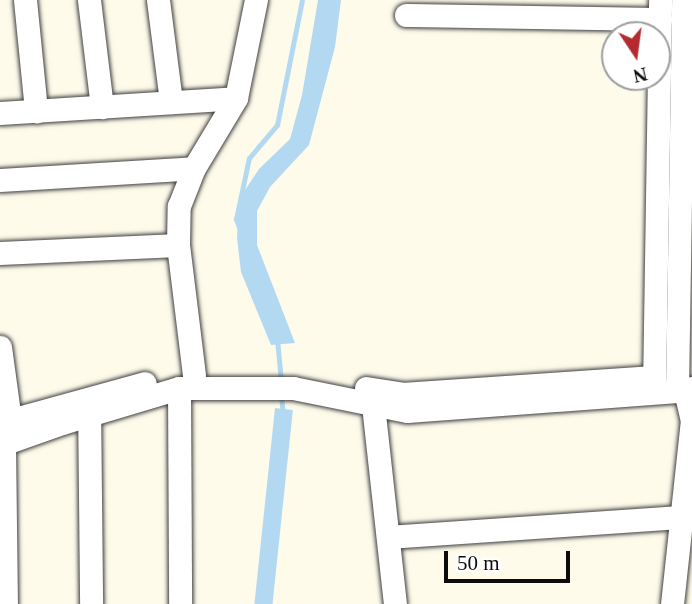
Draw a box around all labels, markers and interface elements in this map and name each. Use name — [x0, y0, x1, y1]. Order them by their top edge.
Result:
north arrow — [601, 21, 671, 91]
text: N — [631, 63, 649, 87]
scale bar — [447, 538, 573, 582]
text: 50 m — [457, 551, 500, 575]

